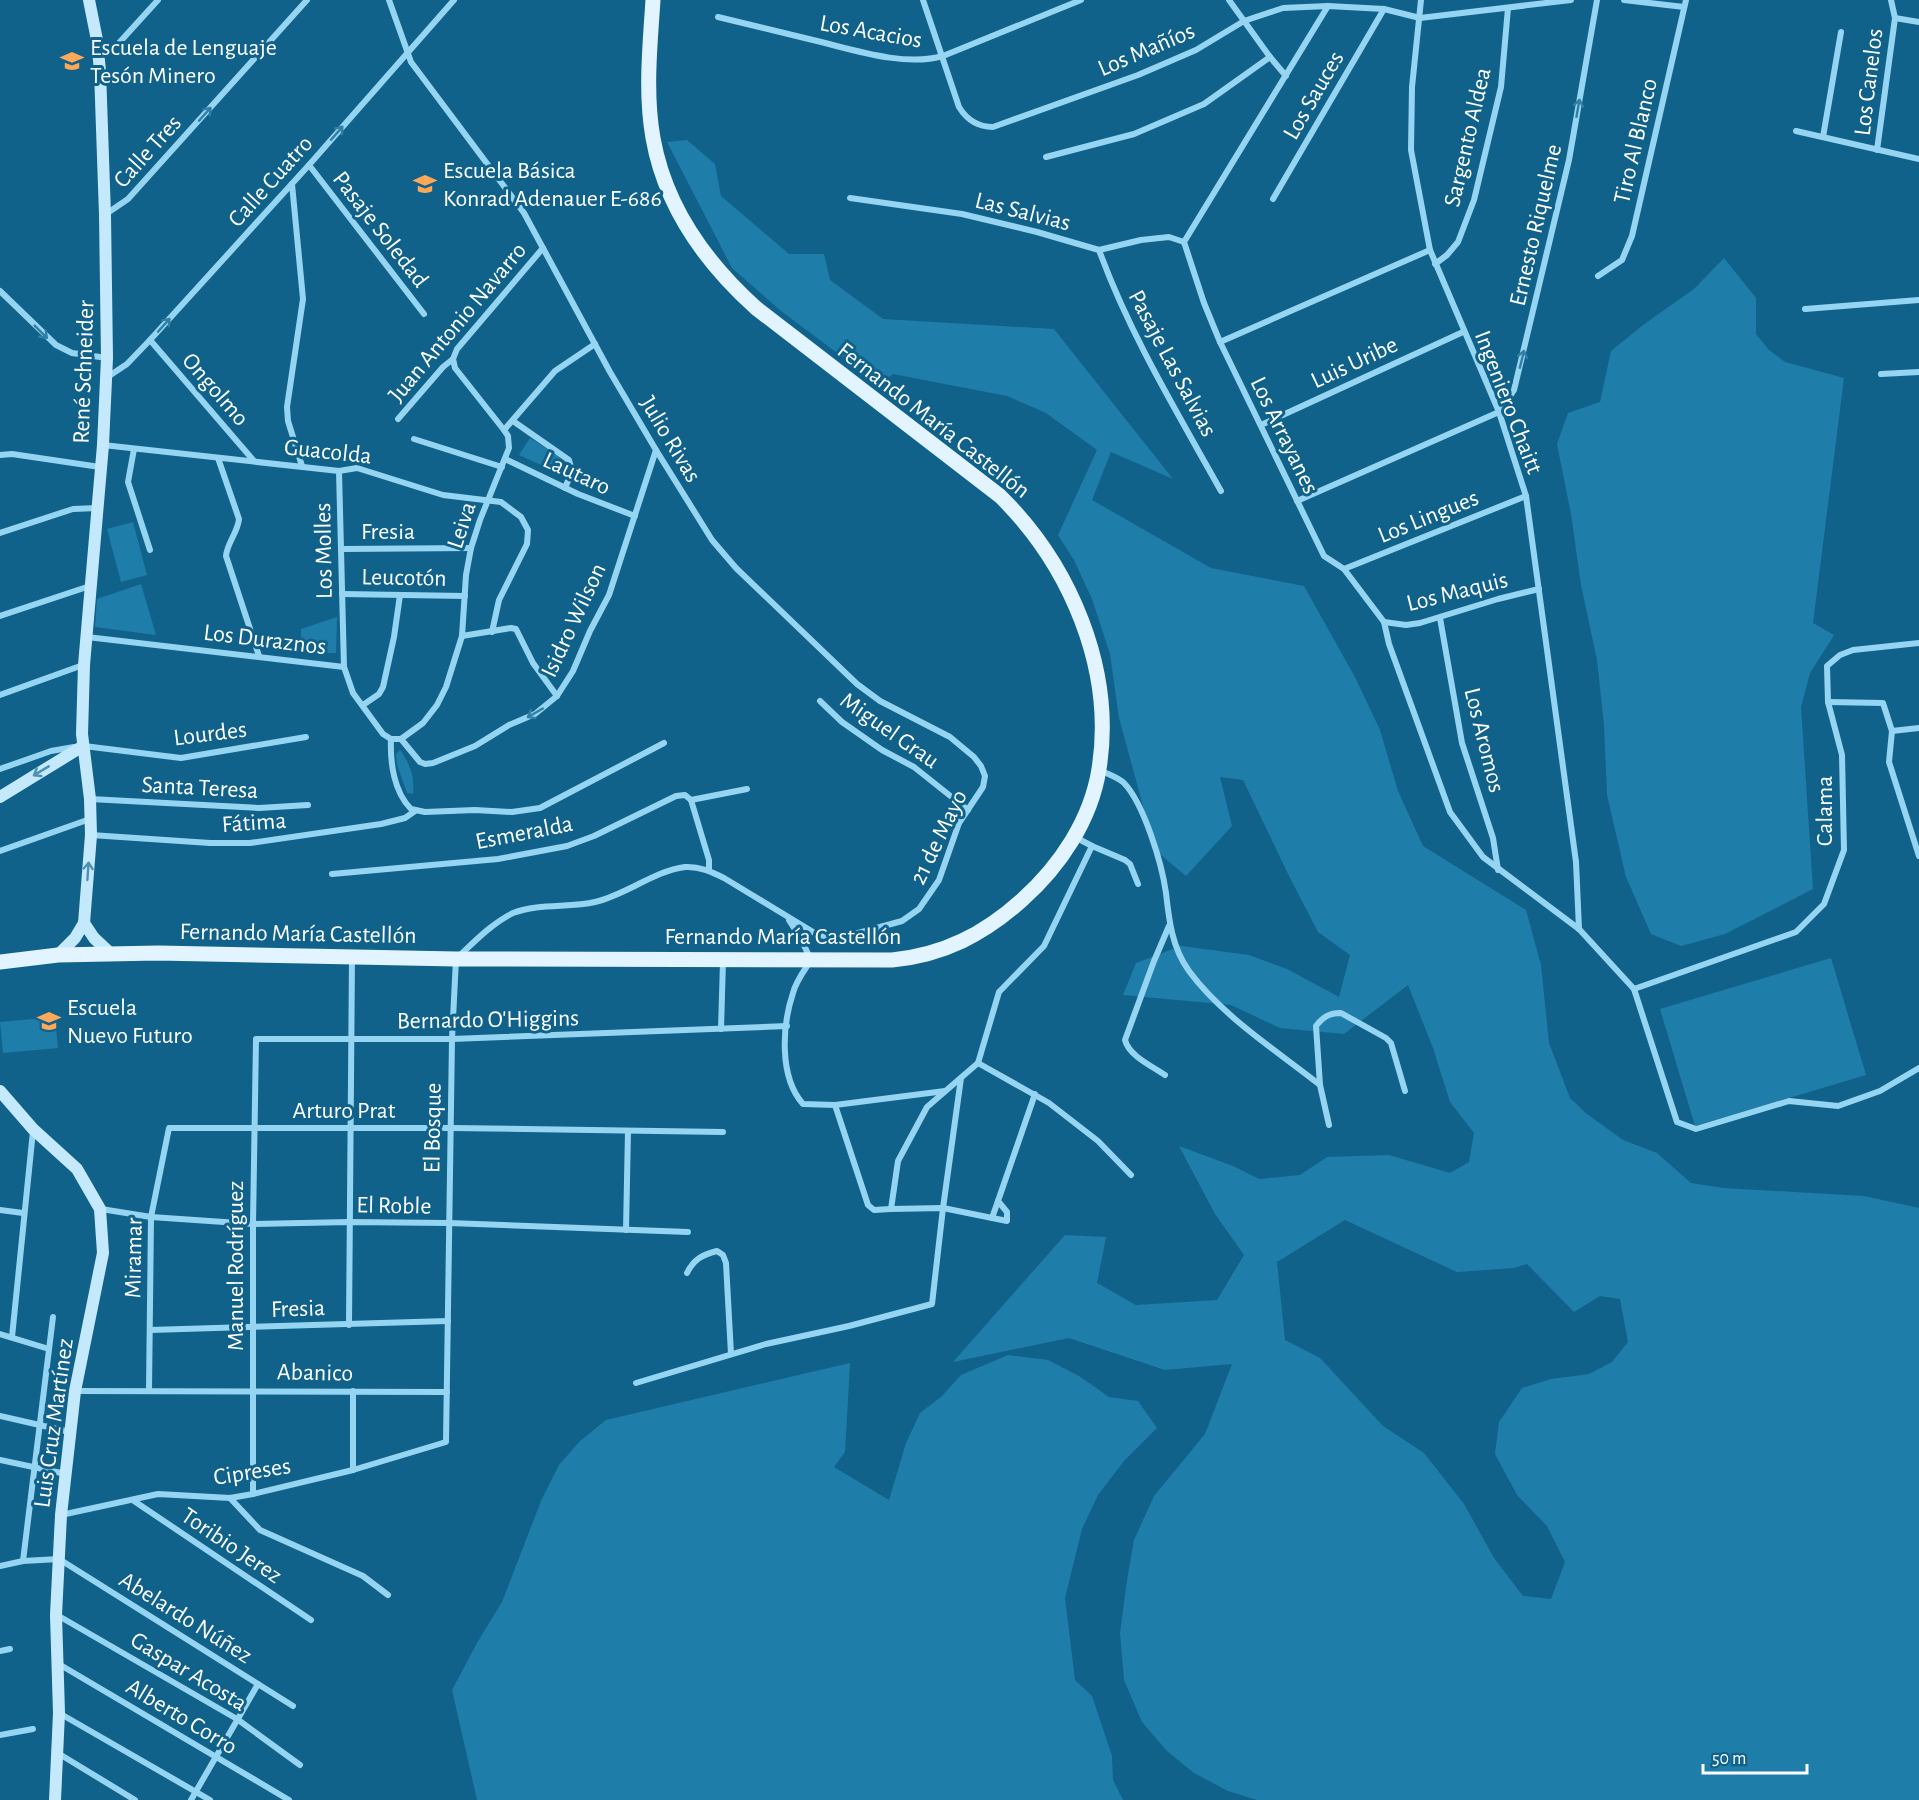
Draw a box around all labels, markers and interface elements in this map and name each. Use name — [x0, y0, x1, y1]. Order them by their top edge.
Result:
street label: Los Acacios — [818, 11, 924, 53]
street label: Los Mañíos — [1094, 19, 1198, 81]
street label: Los Canelos — [1851, 27, 1887, 137]
place label: Escuela de Lenguaje Tesón Minero — [90, 36, 277, 88]
street label: Los Sauces — [1279, 47, 1349, 144]
school or university icon: Escuela de Lenguaje Tesón Minero — [59, 48, 85, 74]
street label: Sargento Aldea — [1440, 65, 1496, 209]
street label: Tiro Al Blanco — [1610, 76, 1662, 206]
one-way arrow — [1573, 98, 1584, 118]
one-way arrow — [198, 106, 212, 121]
street label: Calle Tres — [109, 111, 186, 193]
one-way arrow — [330, 126, 344, 141]
street label: Calle Cuatro — [224, 132, 318, 232]
street label: Ernesto Riquelme — [1506, 142, 1566, 308]
place label: Escuela Básica Konrad Adenauer E-686 — [443, 159, 662, 211]
street label: Pasaje Soledad — [328, 167, 433, 292]
school or university icon: Escuela Básica Konrad Adenauer E-686 — [412, 171, 438, 197]
street label: Las Salvias — [972, 189, 1073, 235]
street label: Juan Antonio Navarro — [384, 238, 531, 407]
street label: Pasaje Las Salvias — [1123, 286, 1221, 441]
street label: René Schneider — [69, 300, 99, 444]
one-way arrow — [157, 317, 171, 332]
one-way arrow — [34, 325, 49, 339]
street label: Ingeniero Chaitt — [1470, 327, 1546, 478]
street label: Luis Uribe — [1307, 333, 1401, 393]
street label: Fernando María Castellón — [833, 338, 1034, 503]
street label: Ongolmo — [177, 349, 253, 431]
one-way arrow — [1516, 350, 1528, 369]
street label: Los Arrayanes — [1245, 373, 1323, 498]
street label: Julio Rivas — [635, 392, 705, 487]
street label: Guacolda — [283, 435, 373, 469]
street label: Lautaro — [539, 448, 614, 500]
street label: Los Lingues — [1375, 486, 1482, 548]
street label: Leiva — [443, 499, 481, 552]
street label: Los Molles — [311, 503, 337, 599]
street label: Fresia — [361, 520, 415, 544]
street label: Isidro Wilson — [537, 560, 611, 681]
street label: Leucotón — [361, 565, 447, 591]
street label: Los Maquis — [1404, 568, 1510, 616]
street label: Los Duraznos — [202, 621, 328, 659]
street label: Los Aromos — [1459, 685, 1509, 795]
street label: Miguel Grau — [836, 688, 943, 773]
one-way arrow — [527, 708, 544, 720]
street label: Lourdes — [172, 718, 248, 750]
one-way arrow — [33, 765, 50, 777]
street label: Santa Teresa — [141, 773, 259, 803]
street label: Calama — [1813, 776, 1837, 846]
street label: 21 de Mayo — [906, 786, 972, 888]
street label: Fátima — [221, 809, 287, 837]
street label: Esmeralda — [473, 812, 575, 854]
one-way arrow — [83, 861, 94, 881]
street label: Fernando María Castellón — [179, 920, 417, 948]
street label: Fernando María Castellón — [665, 925, 901, 949]
place label: Escuela Nuevo Futuro — [67, 996, 193, 1048]
street label: Bernardo O'Higgins — [397, 1006, 579, 1034]
school or university icon: Escuela Nuevo Futuro — [36, 1008, 62, 1034]
street label: El Bosque — [420, 1083, 446, 1173]
street label: Arturo Prat — [293, 1099, 396, 1123]
street label: Manuel Rodríguez — [224, 1181, 248, 1351]
street label: El Roble — [356, 1193, 432, 1219]
street label: Miramar — [121, 1217, 147, 1299]
street label: Fresia — [271, 1296, 325, 1322]
street label: Luis Cruz Martínez — [30, 1337, 78, 1509]
street label: Abanico — [277, 1360, 353, 1386]
street label: Cipreses — [212, 1454, 292, 1490]
street label: Toribio Jerez — [177, 1503, 286, 1588]
street label: Abelardo Núñez — [115, 1568, 256, 1668]
street label: Gaspar Acosta — [126, 1628, 251, 1716]
street label: Alberto Corro — [122, 1674, 241, 1759]
scale bar — [1703, 1737, 1806, 1775]
text: 50 m — [1712, 1750, 1746, 1768]

